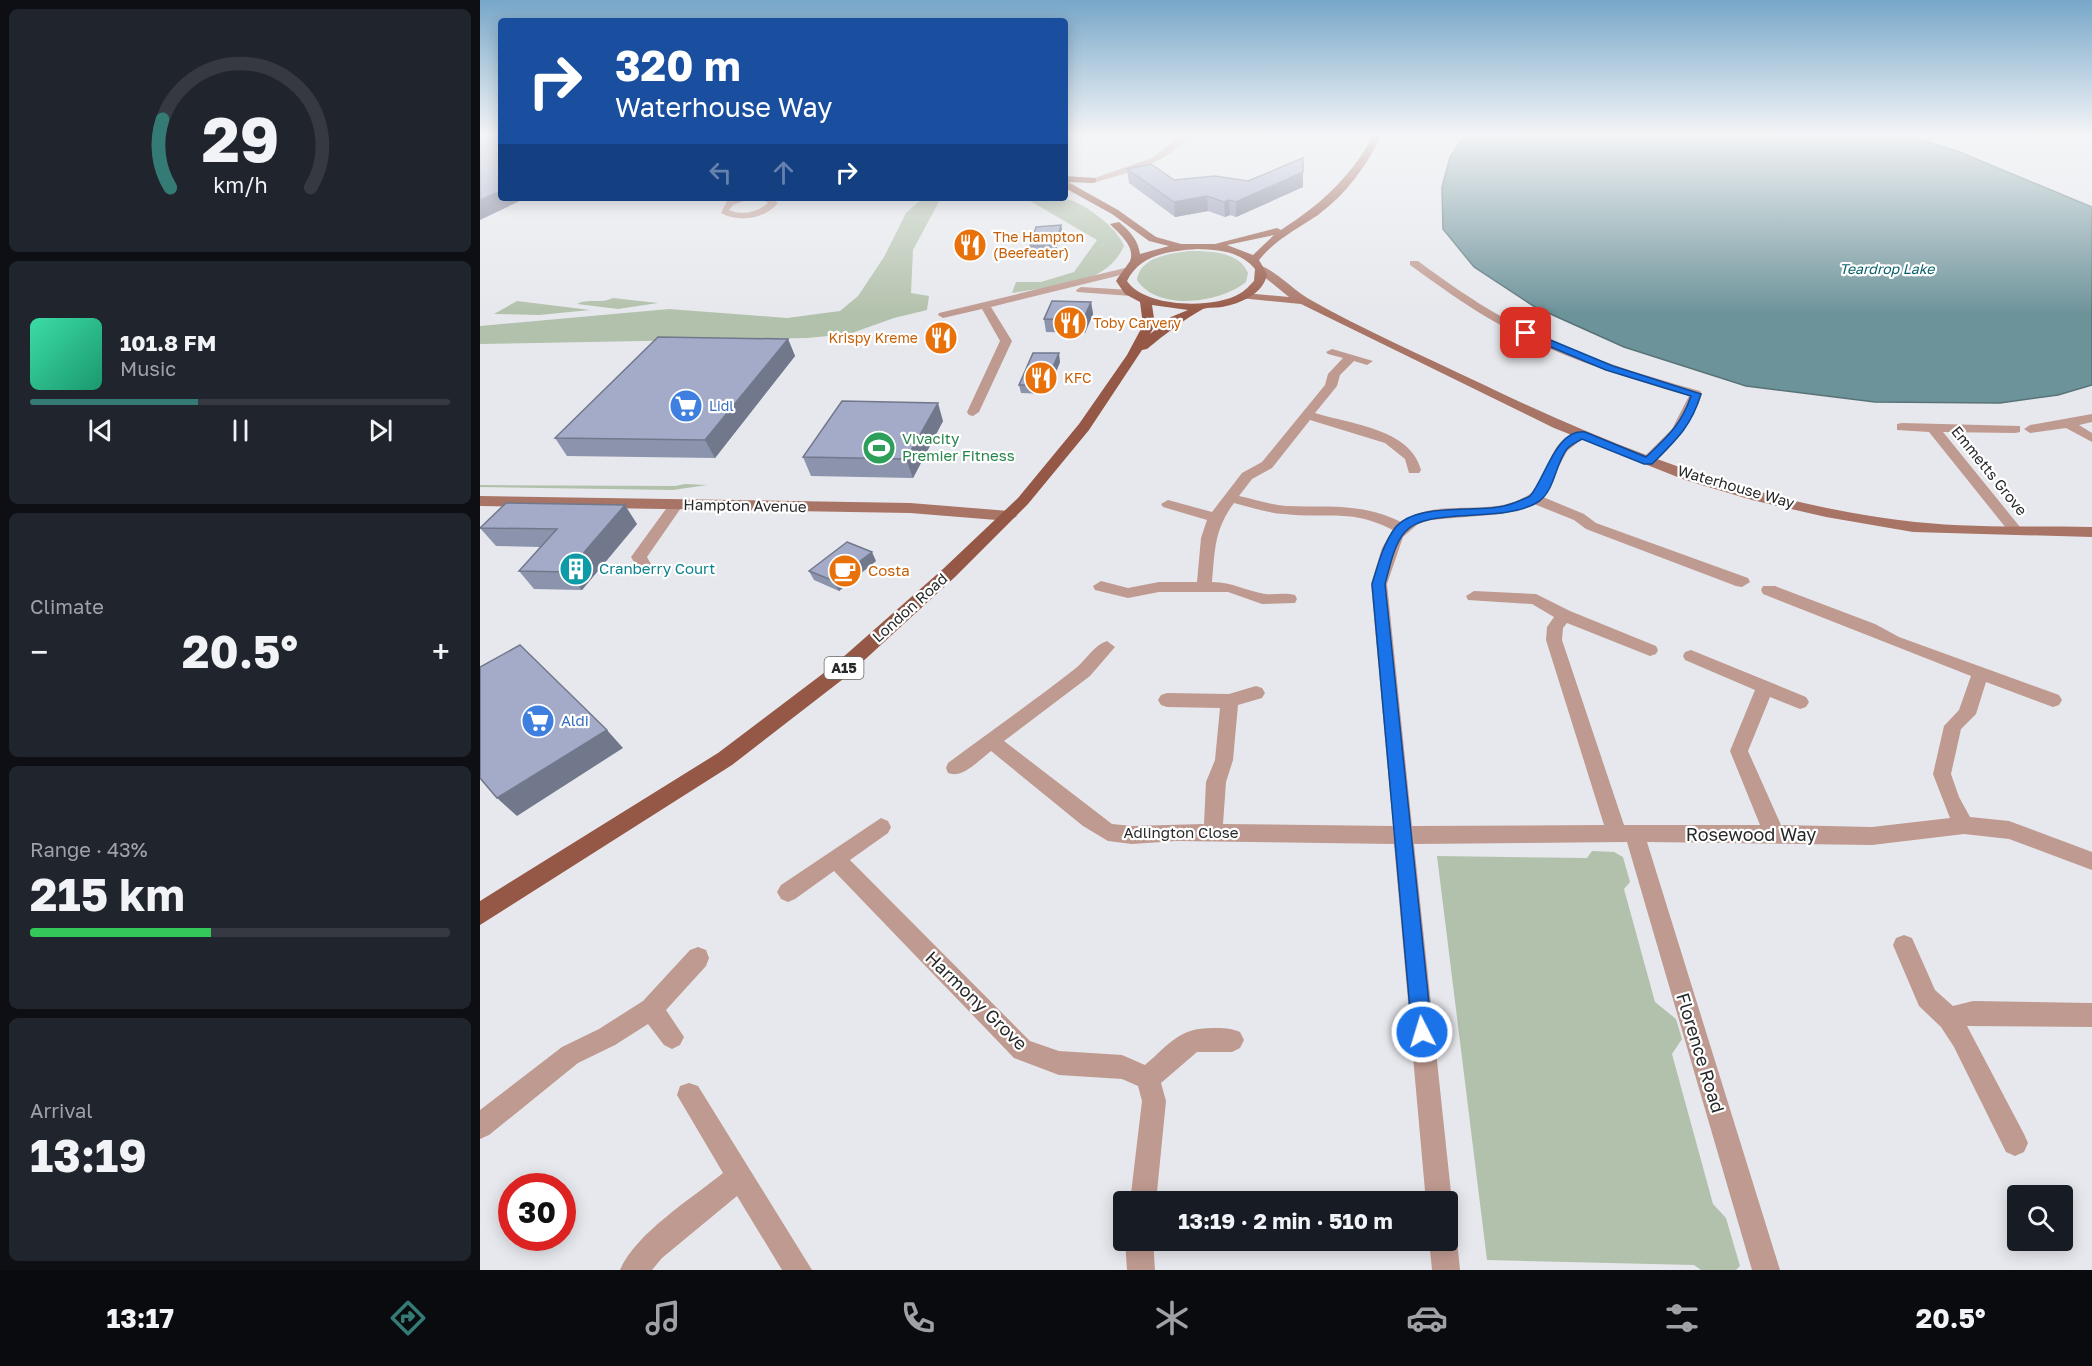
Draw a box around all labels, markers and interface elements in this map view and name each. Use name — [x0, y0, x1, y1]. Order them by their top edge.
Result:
text: 320 m — [615, 40, 741, 90]
icon: right — [516, 42, 594, 120]
text: Waterhouse Way — [615, 91, 832, 123]
text: 29 — [201, 101, 279, 176]
icon: left — [704, 156, 737, 189]
icon: ahead — [767, 156, 800, 189]
icon: right — [830, 156, 863, 189]
text: km/h — [213, 172, 267, 198]
restaurant icon: The Hampton (Beefeater) — [952, 227, 988, 263]
place label: The Hampton (Beefeater) — [993, 228, 1084, 261]
water label: Teardrop Lake — [1840, 260, 1935, 277]
restaurant icon: Toby Carvery — [1052, 305, 1088, 341]
pin — [1500, 307, 1551, 358]
place label: Toby Carvery — [1093, 314, 1181, 331]
icon: arrive — [1509, 316, 1542, 349]
restaurant icon: Krispy Kreme — [923, 320, 959, 356]
text: 101.8 FM — [120, 329, 216, 356]
place label: Krispy Kreme — [828, 329, 918, 346]
text: Music — [120, 356, 176, 380]
restaurant icon: KFC — [1023, 360, 1059, 396]
place label: KFC — [1064, 369, 1091, 386]
supermarket icon: Lidl — [668, 388, 704, 424]
place label: Lidl — [709, 397, 734, 414]
icon: previous — [84, 414, 117, 447]
icon: pause — [224, 414, 257, 447]
icon: next — [364, 414, 397, 447]
street label: Emmetts Grove — [1948, 422, 2031, 519]
place label: Vivacity Premier Fitness — [902, 429, 1015, 464]
sports icon: Vivacity Premier Fitness — [861, 430, 897, 466]
street label: Waterhouse Way — [1676, 461, 1797, 511]
street label: Hampton Avenue — [683, 495, 807, 515]
building icon: Cranberry Court — [558, 551, 594, 587]
cafe icon: Costa — [827, 553, 863, 589]
place label: Cranberry Court — [599, 559, 715, 577]
place label: Costa — [868, 561, 910, 579]
street label: London Road — [868, 569, 950, 646]
text: Climate — [30, 594, 104, 618]
text: 20.5° — [182, 624, 298, 678]
text: − — [30, 632, 48, 671]
text: + — [432, 632, 450, 671]
road number: A15 — [824, 657, 864, 679]
supermarket icon: Aldi — [520, 703, 556, 739]
place label: Aldi — [561, 711, 589, 729]
street label: Adlington Close — [1124, 823, 1239, 841]
street label: Rosewood Way — [1686, 823, 1816, 845]
text: Range · 43% — [30, 837, 148, 861]
text: 215 km — [30, 867, 185, 921]
street label: Harmony Grove — [921, 946, 1032, 1054]
street label: Florence Road — [1672, 990, 1730, 1115]
position arrow — [1390, 1000, 1454, 1064]
text: Arrival — [30, 1098, 93, 1122]
text: 13:19 — [30, 1128, 147, 1182]
speed limit sign: 30 — [498, 1173, 576, 1251]
map controls — [2007, 1185, 2073, 1251]
button: search — [2007, 1185, 2073, 1251]
text: 13:19 · 2 min · 510 m — [1178, 1207, 1393, 1234]
icon: directions — [387, 1297, 429, 1339]
icon: music — [642, 1297, 684, 1339]
icon: phone — [897, 1297, 939, 1339]
icon: climate — [1151, 1297, 1193, 1339]
icon: car — [1406, 1297, 1448, 1339]
icon: filters — [1661, 1297, 1703, 1339]
text: 13:17 — [106, 1302, 174, 1334]
text: 20.5° — [1916, 1302, 1986, 1334]

